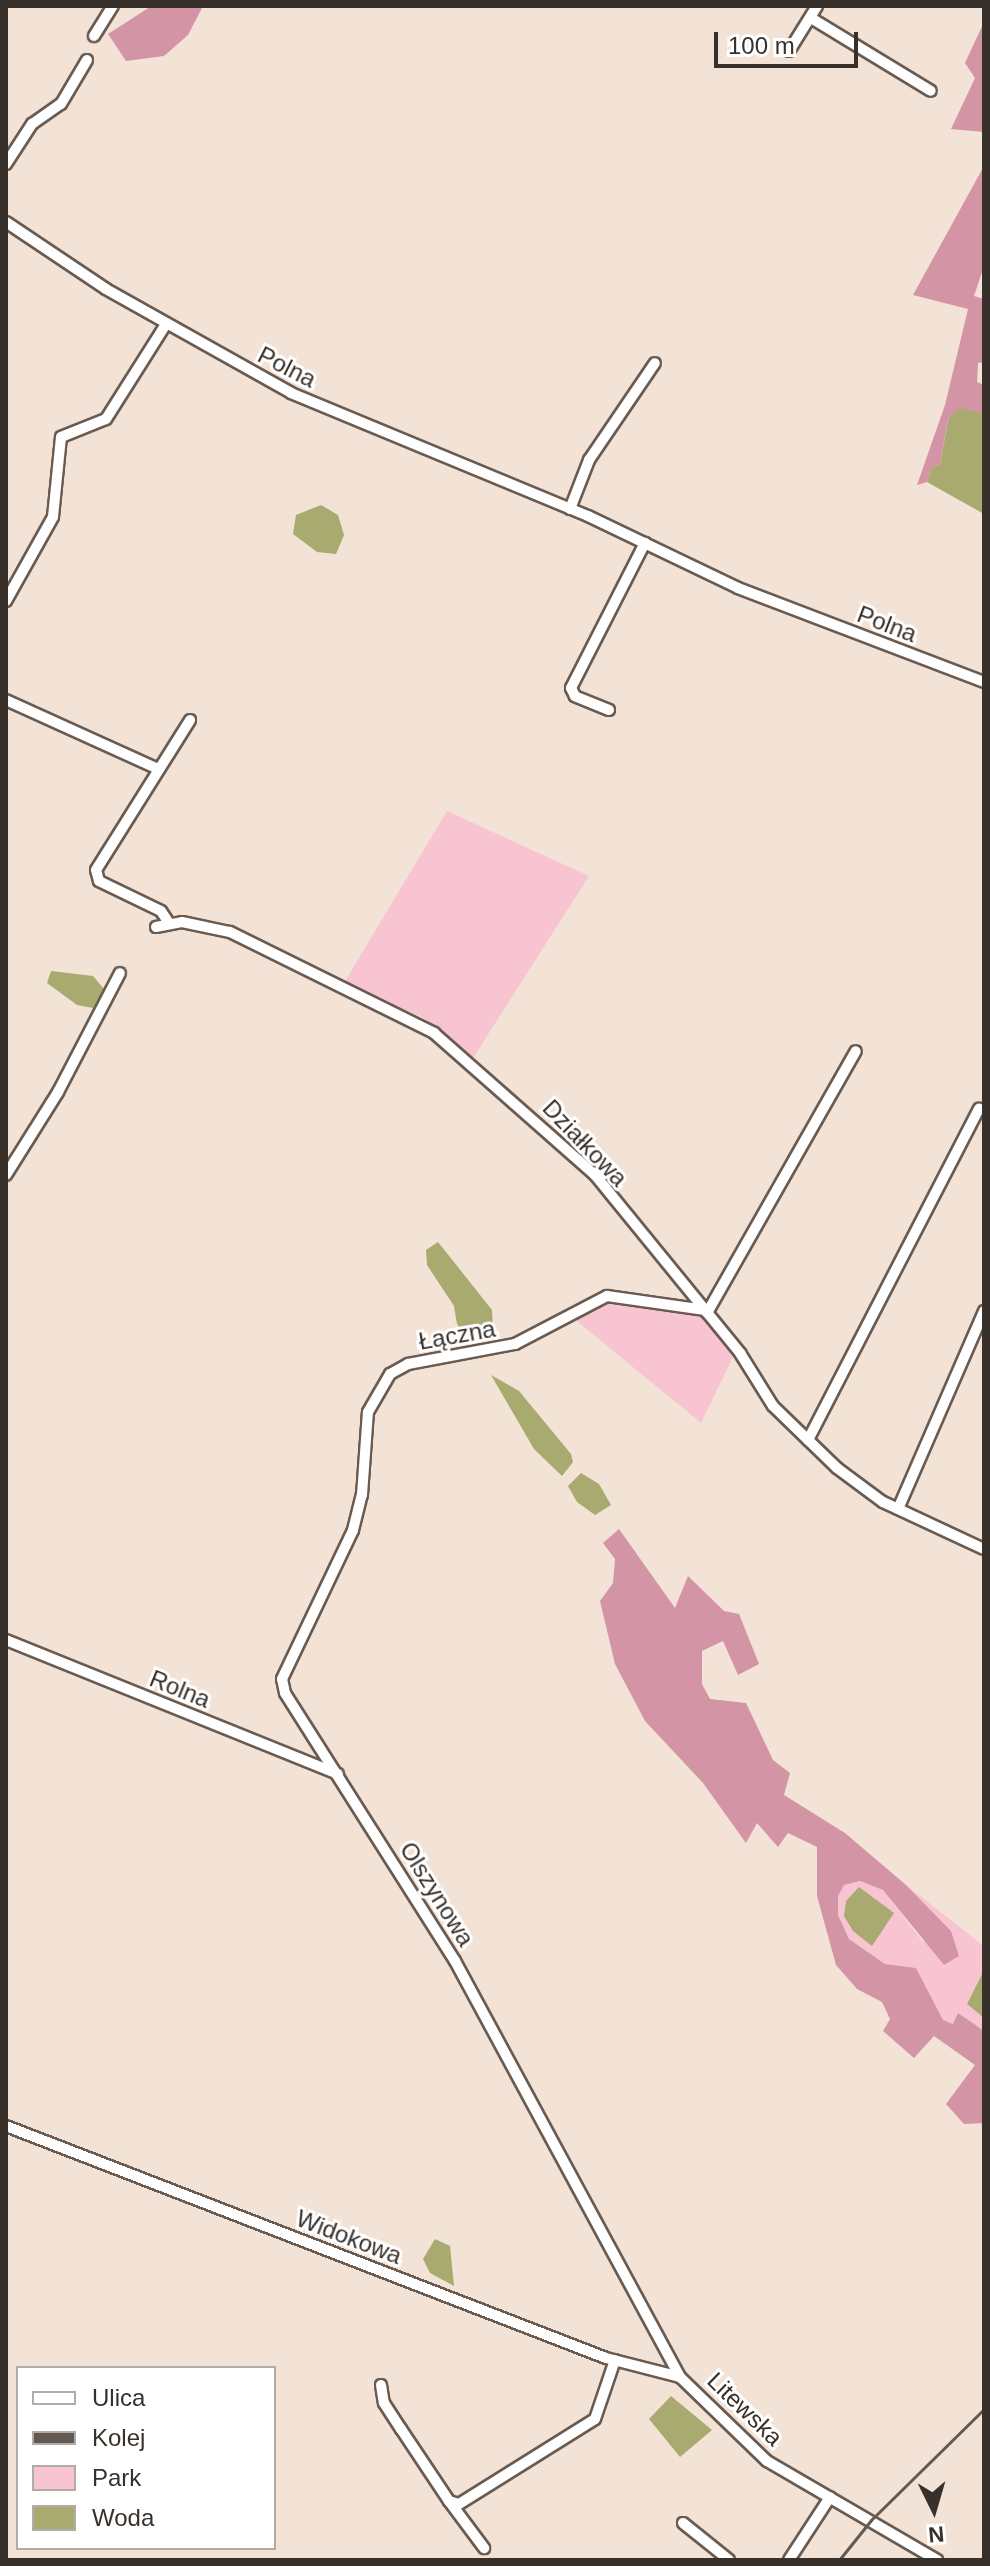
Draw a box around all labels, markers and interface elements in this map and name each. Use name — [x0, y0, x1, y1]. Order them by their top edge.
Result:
scale bar — [718, 16, 862, 66]
text: 100 m — [728, 32, 795, 59]
street label: Polna — [253, 340, 321, 394]
street label: Polna — [853, 600, 921, 648]
street label: Działkowa — [537, 1094, 633, 1192]
street label: Łączna — [416, 1314, 498, 1356]
street label: Rolna — [146, 1664, 214, 1714]
street label: Olszynowa — [394, 1837, 480, 1951]
street label: Widokowa — [292, 2204, 406, 2270]
legend — [16, 2366, 276, 2550]
street label: Litewska — [701, 2366, 789, 2452]
text: Ulica — [92, 2384, 145, 2411]
text: Kolej — [92, 2424, 145, 2451]
text: Park — [92, 2464, 141, 2491]
north arrow — [894, 2470, 974, 2550]
text: Woda — [92, 2504, 154, 2531]
text: N — [927, 2521, 945, 2548]

